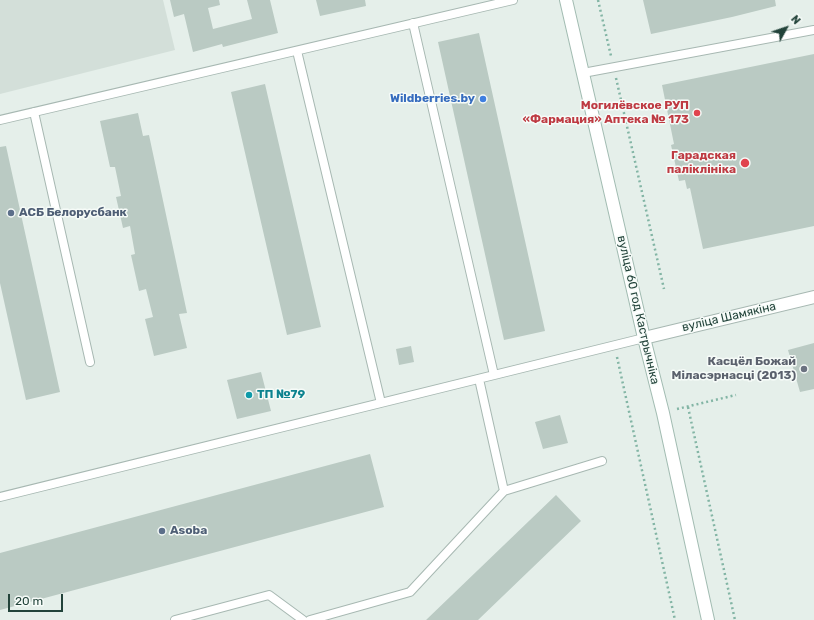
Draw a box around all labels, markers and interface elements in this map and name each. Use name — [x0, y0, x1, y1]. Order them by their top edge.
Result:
north arrow — [766, 8, 806, 48]
text: N — [788, 13, 803, 27]
place label: Wildberries.by — [390, 92, 475, 106]
marker: Wildberries.by — [478, 94, 488, 104]
place label: Могилёвское РУП «Фармация» Аптека № 173 — [522, 99, 689, 127]
marker: Могилёвское РУП «Фармация» Аптека № 173 — [692, 108, 702, 118]
place label: Гарадская паліклініка — [667, 149, 736, 177]
marker: Гарадская паліклініка — [739, 157, 751, 169]
place label: АСБ Белорусбанк — [19, 206, 127, 220]
marker: АСБ Белорусбанк — [6, 208, 16, 218]
street label: вуліца 60 год Кастрычніка — [614, 234, 662, 386]
street label: вуліца Шамякіна — [681, 299, 777, 335]
place label: Касцёл Божай Міласэрнасці (2013) — [672, 355, 796, 383]
marker: Касцёл Божай Міласэрнасці (2013) — [799, 364, 809, 374]
place label: ТП №79 — [257, 388, 305, 402]
marker: ТП №79 — [244, 390, 254, 400]
place label: Asoba — [170, 524, 207, 538]
marker: Asoba — [157, 526, 167, 536]
scale bar — [10, 586, 65, 612]
text: 20 m — [15, 594, 43, 608]

